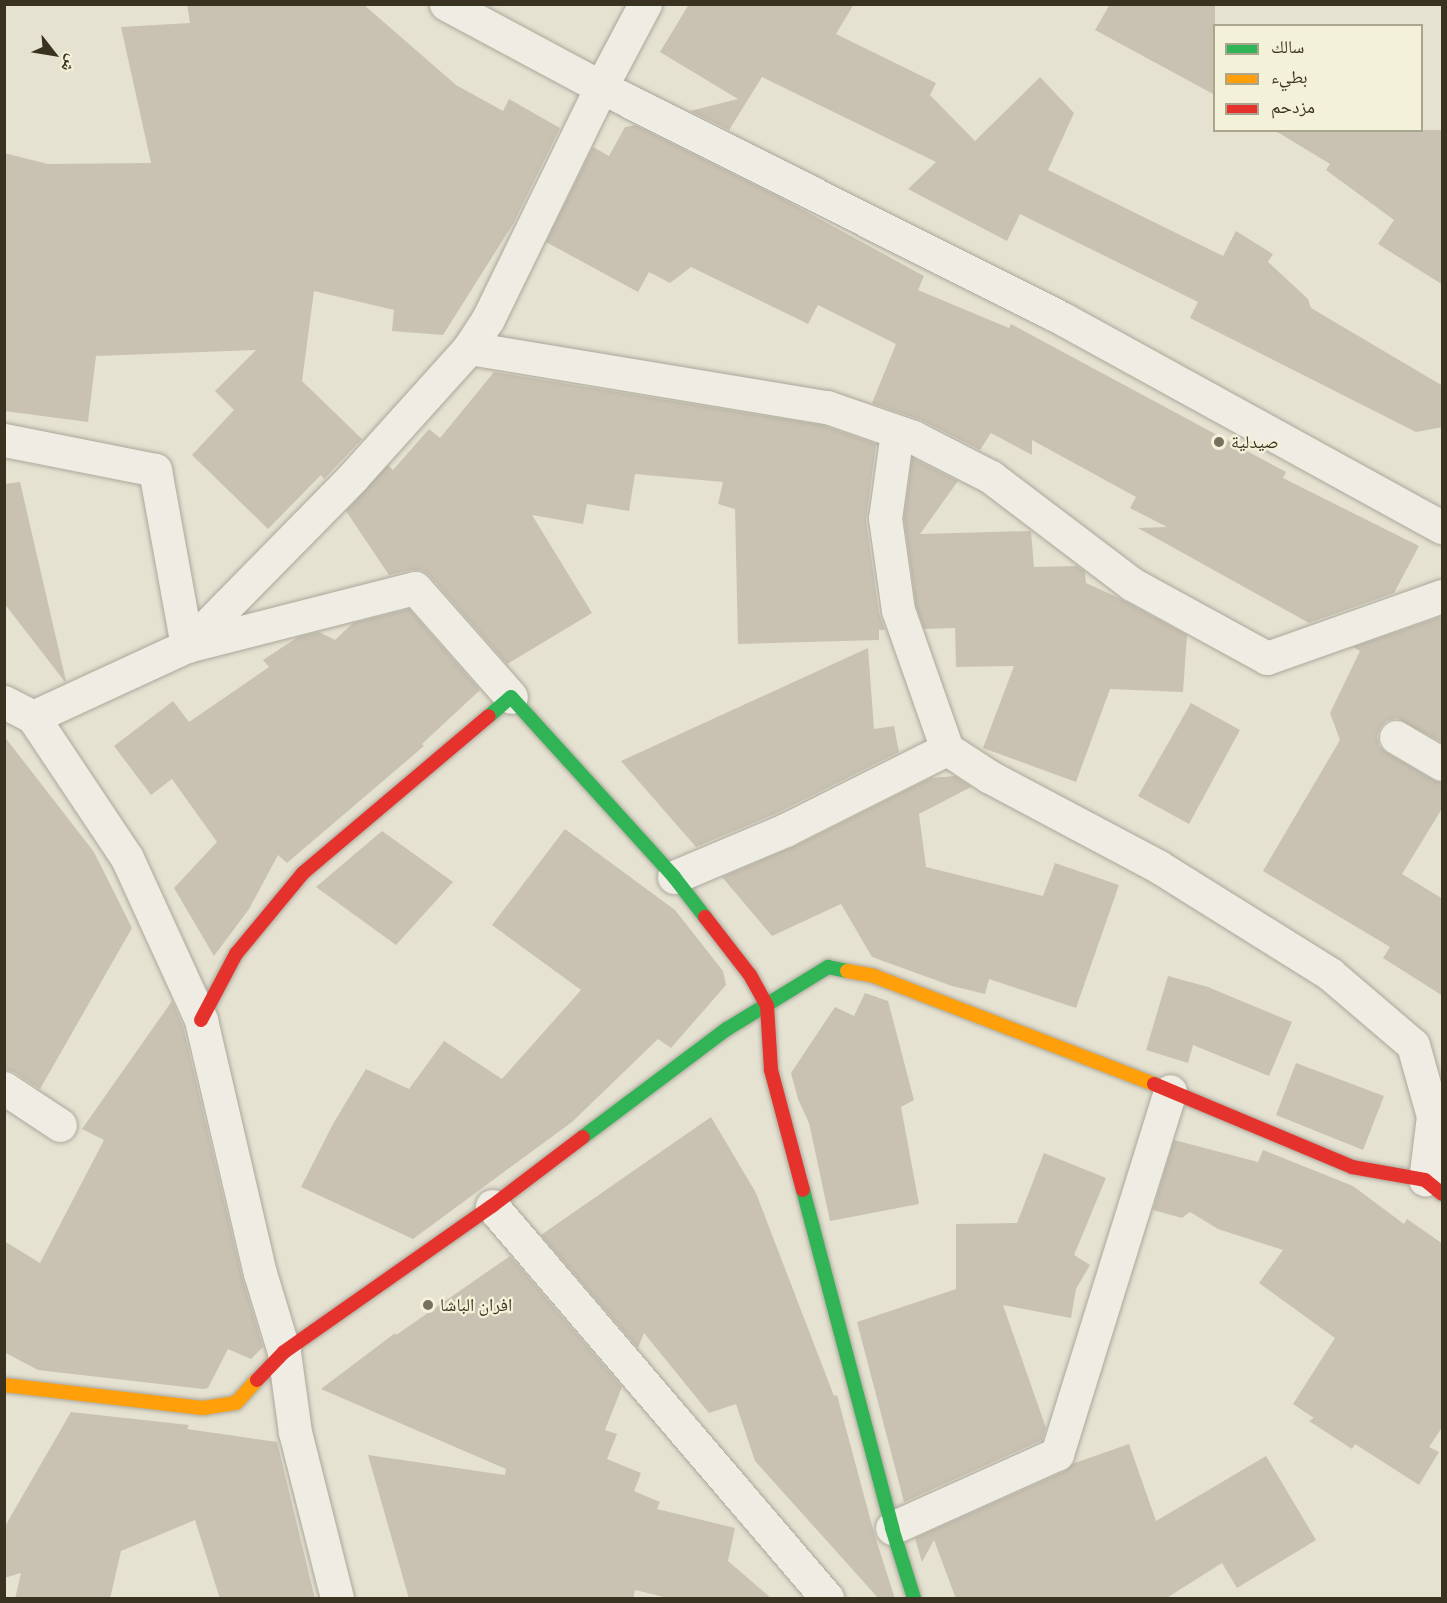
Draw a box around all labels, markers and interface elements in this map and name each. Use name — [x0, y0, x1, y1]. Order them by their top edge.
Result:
north arrow — [24, 24, 84, 84]
legend — [1213, 24, 1423, 132]
text: سالك — [1271, 36, 1304, 58]
text: ش — [57, 51, 82, 76]
text: بطيء — [1271, 66, 1308, 88]
text: مزدحم — [1271, 96, 1315, 118]
place label: صيدلية — [1231, 431, 1279, 453]
marker: صيدلية — [1212, 435, 1226, 449]
place label: افران الباشا — [440, 1294, 512, 1316]
marker: افران الباشا — [421, 1298, 435, 1312]

